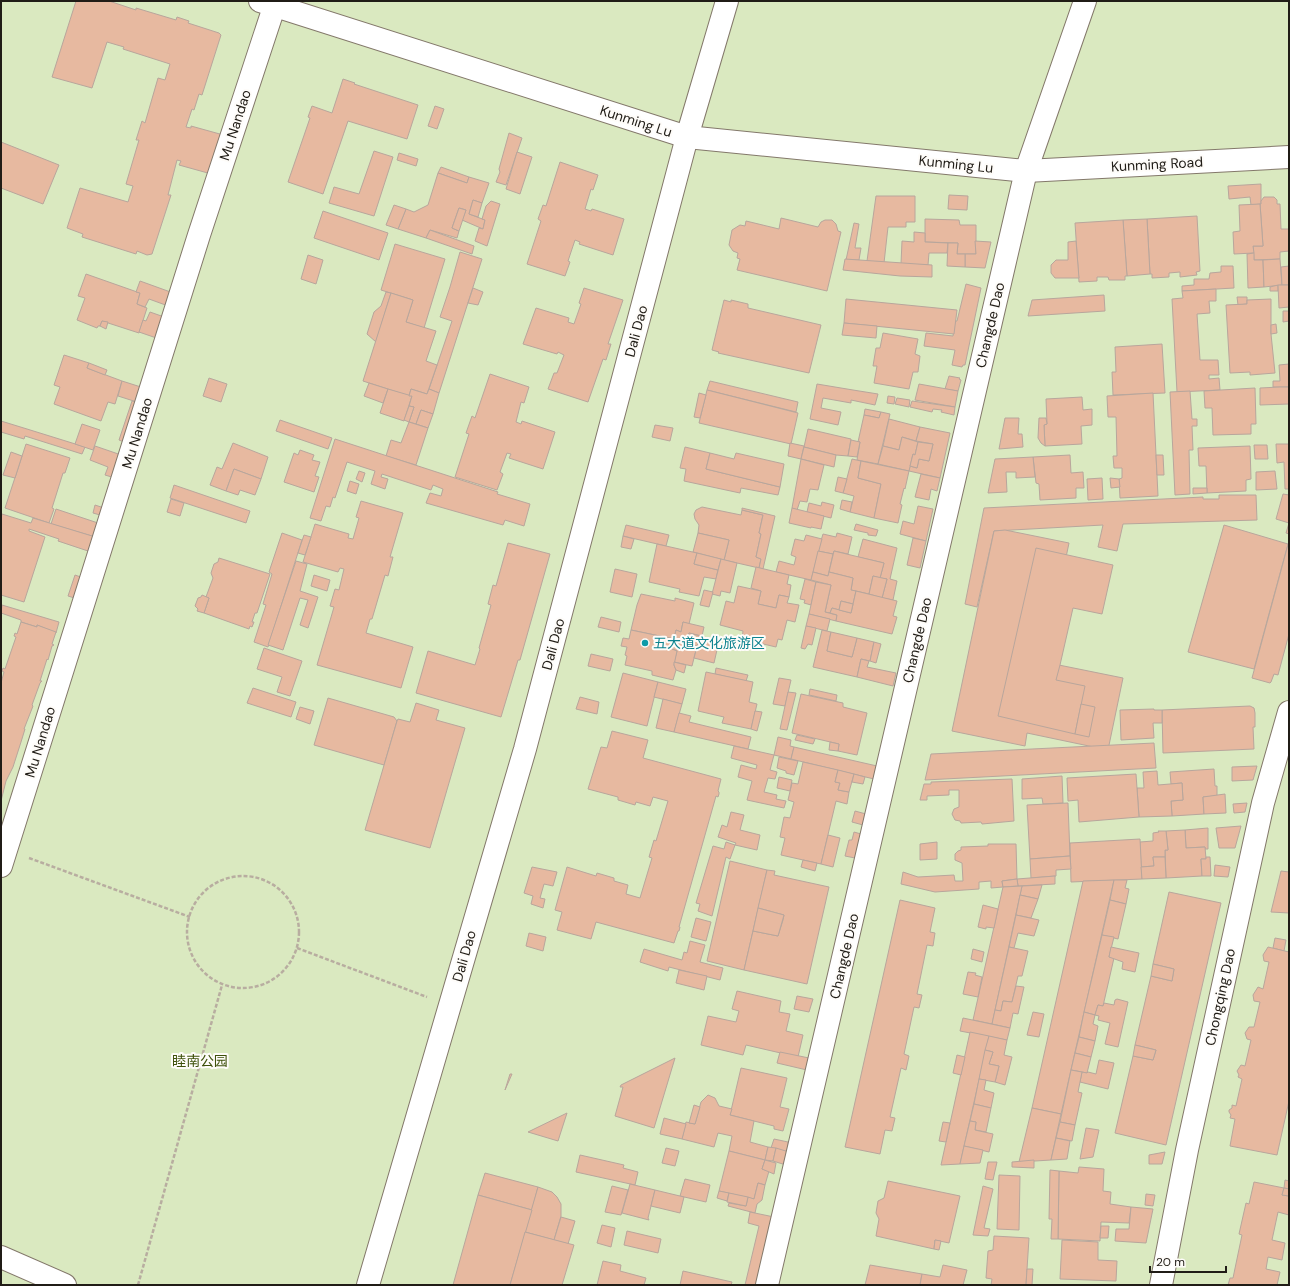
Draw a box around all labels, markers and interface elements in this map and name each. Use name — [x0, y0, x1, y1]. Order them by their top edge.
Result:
street label: Mu Nandao — [215, 87, 255, 163]
street label: Kunming Lu — [598, 101, 674, 141]
street label: Kunming Lu — [918, 151, 994, 177]
street label: Kunming Road — [1111, 153, 1203, 175]
street label: Changde Dao — [971, 280, 1009, 370]
street label: Dali Dao — [620, 303, 652, 359]
street label: Mu Nandao — [118, 395, 156, 471]
street label: Changde Dao — [898, 595, 936, 685]
street label: Dali Dao — [537, 616, 569, 672]
place label: 五大道文化旅游区 — [653, 634, 765, 652]
marker: 五大道文化旅游区 — [640, 638, 650, 648]
street label: Mu Nandao — [21, 704, 59, 780]
street label: Changde Dao — [825, 911, 863, 1001]
street label: Dali Dao — [448, 928, 480, 984]
street label: Chongqing Dao — [1201, 947, 1239, 1047]
park label: 睦南公园 — [172, 1052, 228, 1070]
scale bar — [1150, 1248, 1226, 1274]
text: 20 m — [1156, 1254, 1185, 1270]

